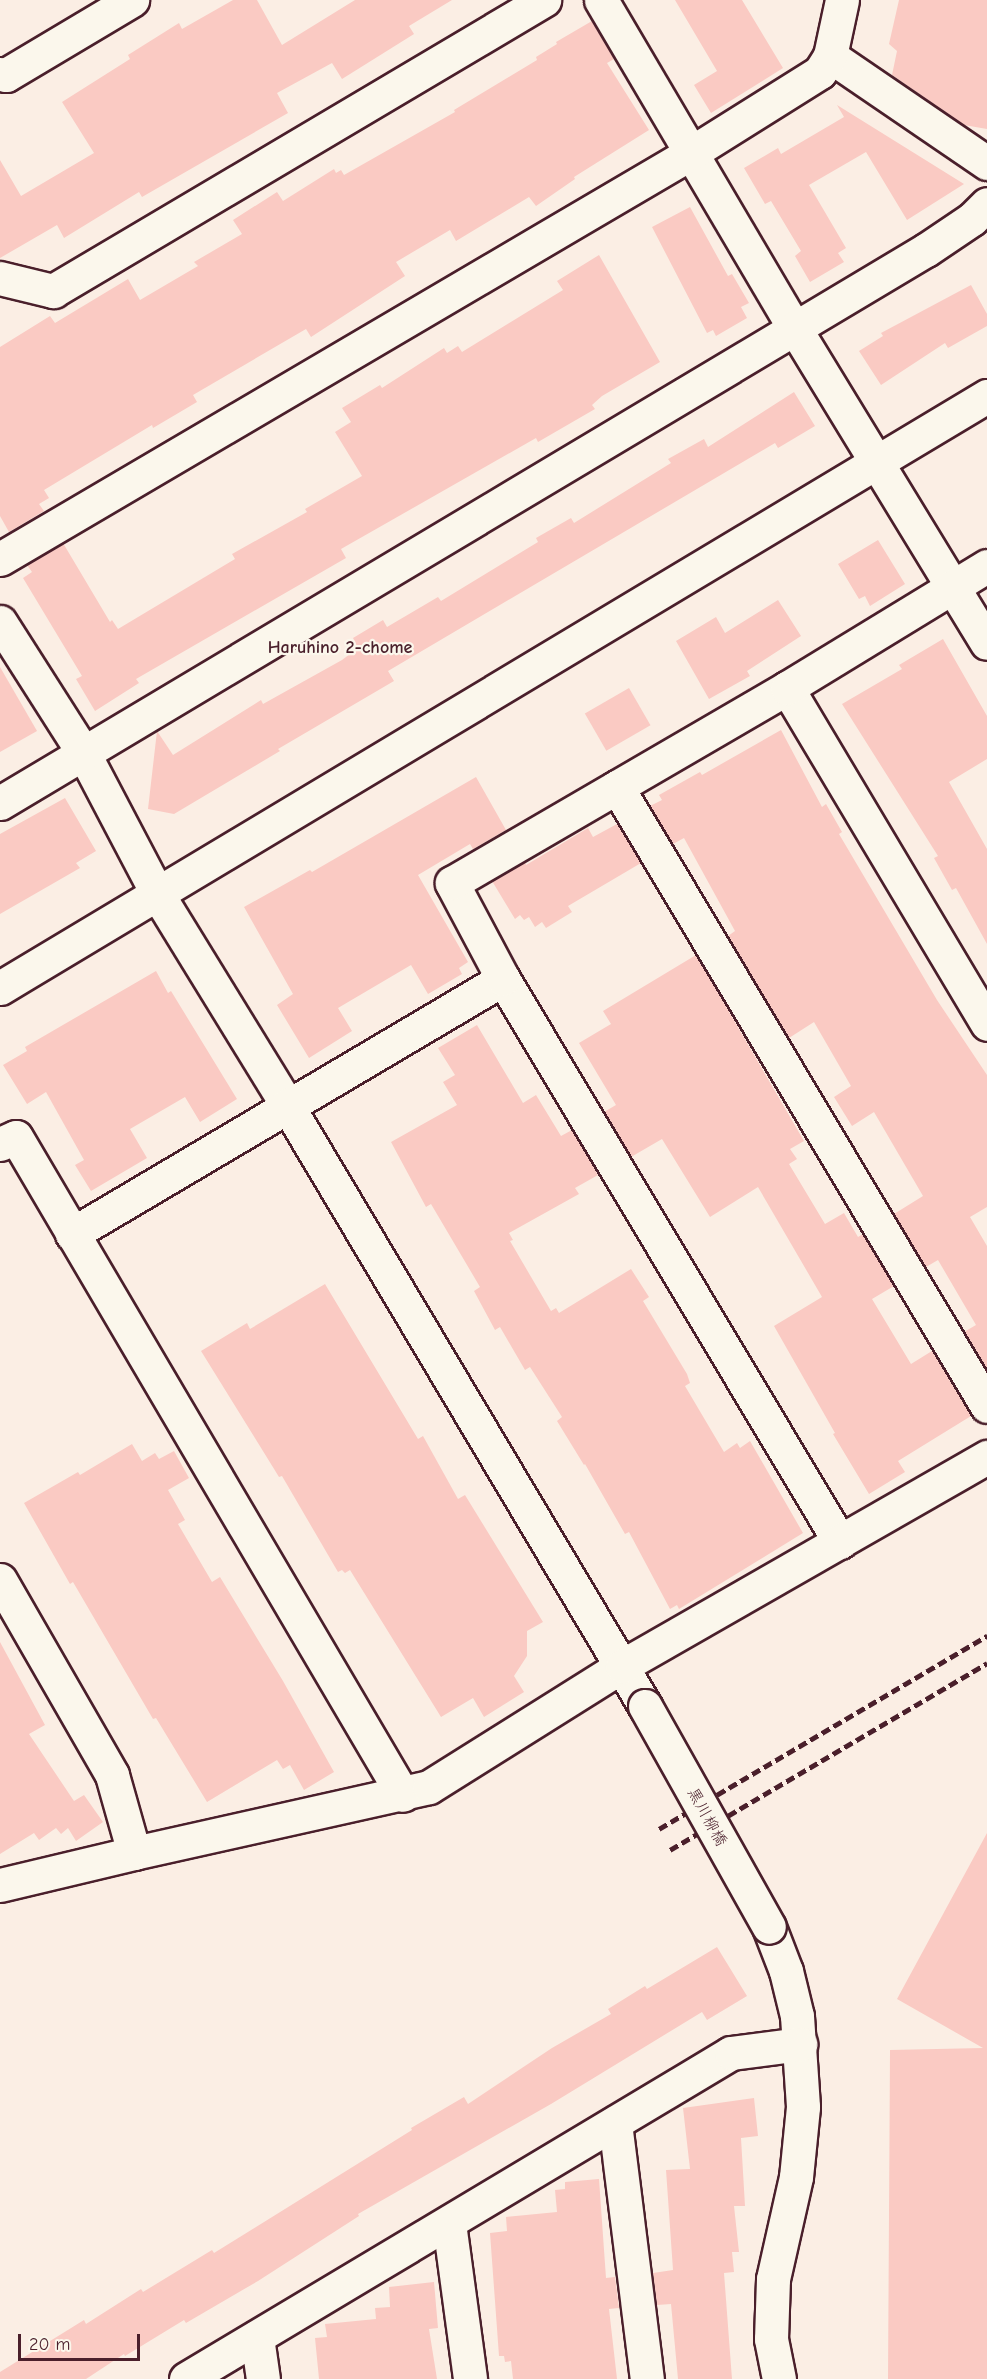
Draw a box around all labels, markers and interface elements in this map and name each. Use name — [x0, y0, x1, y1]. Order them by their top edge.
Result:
district label: Haruhino 2-chome — [268, 637, 412, 659]
street label: 黒川柳橋 — [683, 1784, 731, 1850]
scale bar — [21, 2322, 142, 2360]
text: 20 m — [29, 2334, 70, 2355]

